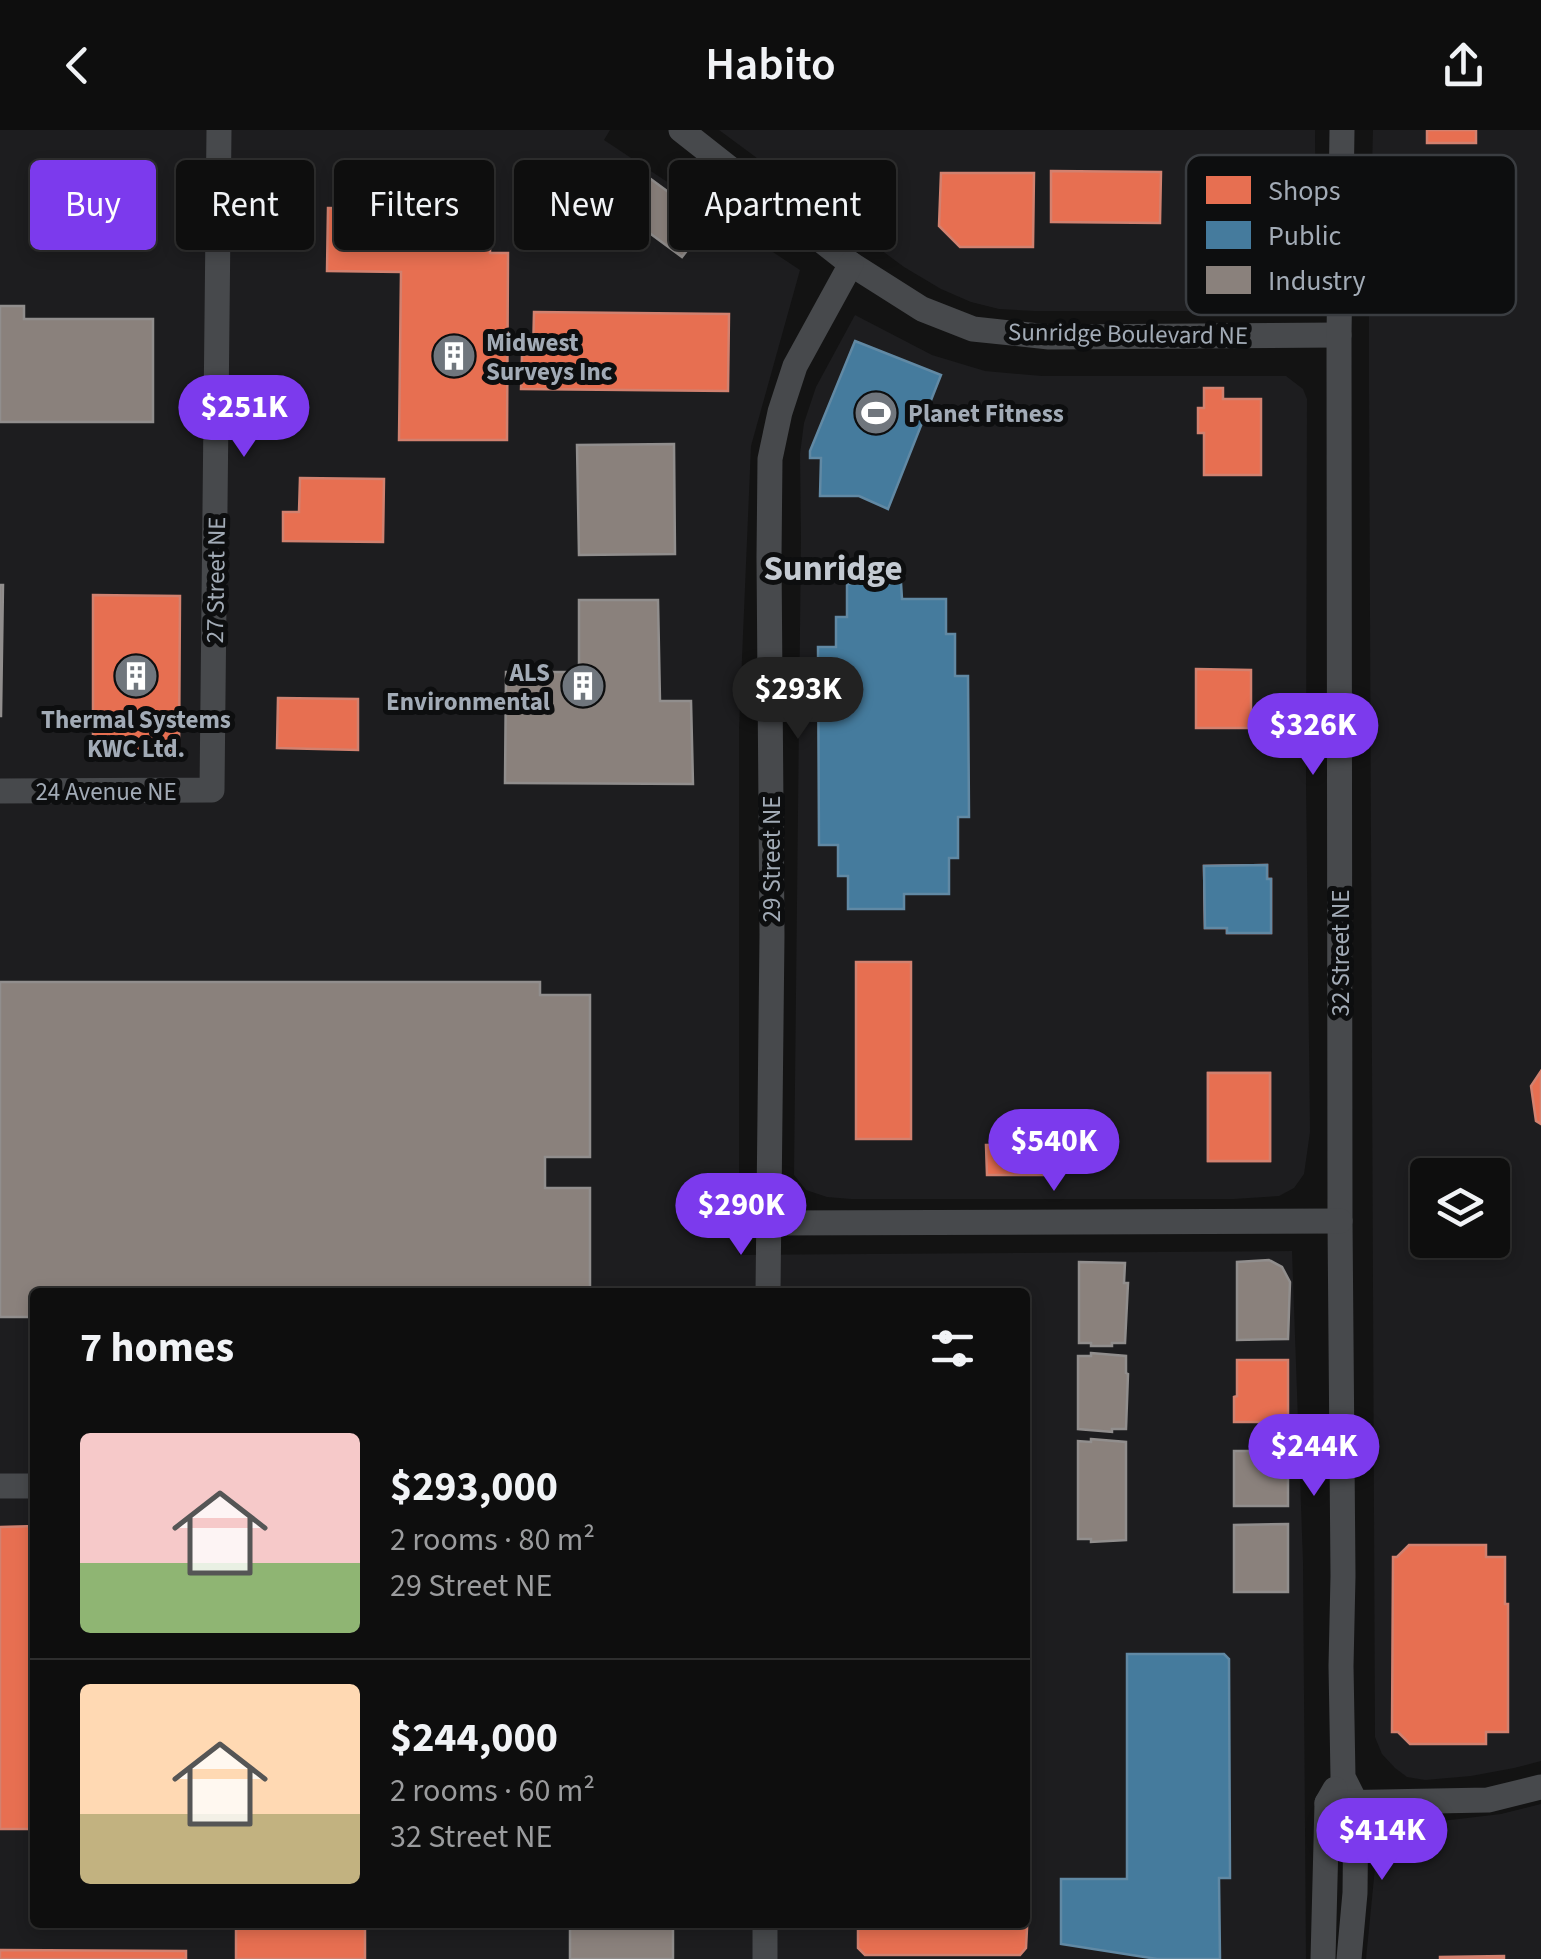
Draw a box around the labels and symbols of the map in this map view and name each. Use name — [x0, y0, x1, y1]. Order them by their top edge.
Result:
legend — [1186, 155, 1516, 315]
text: Shops — [1268, 171, 1341, 211]
text: Public — [1268, 216, 1342, 256]
text: Industry — [1268, 261, 1366, 301]
street label: Sunridge Boulevard NE — [1008, 314, 1248, 354]
place label: Midwest Surveys Inc — [486, 325, 613, 390]
building icon: Midwest Surveys Inc — [431, 333, 477, 379]
pin: $251K — [174, 375, 314, 460]
sports icon: Planet Fitness — [853, 390, 899, 436]
place label: Planet Fitness — [908, 396, 1064, 432]
street label: 27 Street NE — [197, 516, 235, 644]
district label: Sunridge — [763, 544, 903, 594]
building icon: Thermal Systems KWC Ltd. — [113, 653, 159, 699]
place label: ALS Environmental — [386, 655, 550, 720]
pin: $293K — [728, 657, 868, 742]
building icon: ALS Environmental — [560, 663, 606, 709]
pin: $326K — [1243, 693, 1383, 778]
place label: Thermal Systems KWC Ltd. — [41, 702, 231, 767]
street label: 24 Avenue NE — [35, 774, 177, 810]
street label: 29 Street NE — [754, 796, 790, 922]
street label: 32 Street NE — [1323, 890, 1359, 1016]
pin: $540K — [984, 1109, 1124, 1194]
pin: $290K — [671, 1173, 811, 1258]
pin: $244K — [1244, 1414, 1384, 1499]
pin: $414K — [1312, 1798, 1452, 1883]

